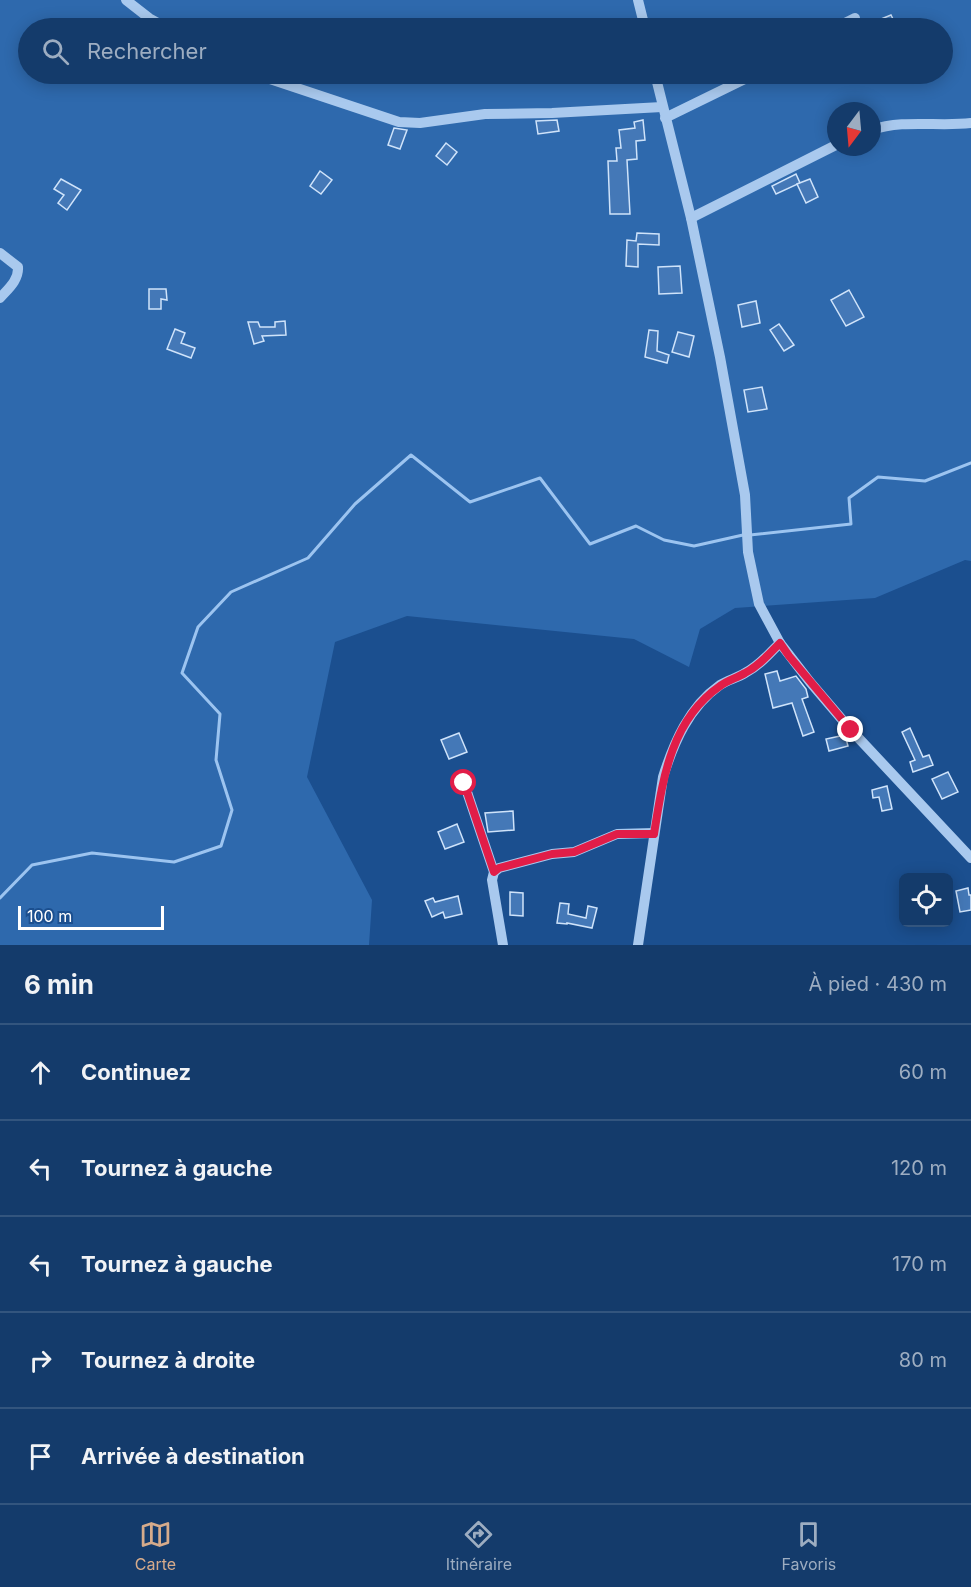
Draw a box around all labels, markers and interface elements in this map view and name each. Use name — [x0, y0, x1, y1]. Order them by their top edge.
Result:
search box — [18, 18, 953, 84]
icon: search — [39, 35, 72, 68]
text: Rechercher — [87, 38, 207, 64]
north arrow — [827, 102, 881, 156]
route end — [837, 716, 863, 742]
route start — [450, 769, 476, 795]
map controls — [899, 873, 953, 927]
button: locate — [899, 873, 953, 927]
scale bar — [18, 903, 164, 930]
text: 100 m — [27, 906, 72, 926]
text: 6 min — [24, 969, 94, 1000]
text: À pied · 430 m — [809, 972, 947, 996]
icon: ahead — [24, 1056, 57, 1089]
text: Continuez — [81, 1059, 191, 1085]
text: 60 m — [899, 1060, 947, 1084]
icon: left — [24, 1152, 57, 1185]
text: Tournez à gauche — [81, 1155, 273, 1181]
text: 120 m — [891, 1156, 947, 1180]
icon: left — [24, 1248, 57, 1281]
text: Tournez à gauche — [81, 1251, 273, 1277]
text: 170 m — [892, 1252, 947, 1276]
icon: right — [24, 1344, 57, 1377]
text: Tournez à droite — [81, 1347, 255, 1373]
text: 80 m — [899, 1348, 947, 1372]
icon: arrive — [24, 1440, 57, 1473]
text: Arrivée à destination — [81, 1443, 305, 1469]
tab: Carte — [135, 1518, 176, 1574]
tab: Itinéraire — [446, 1518, 512, 1574]
tab: Favoris — [782, 1518, 836, 1574]

